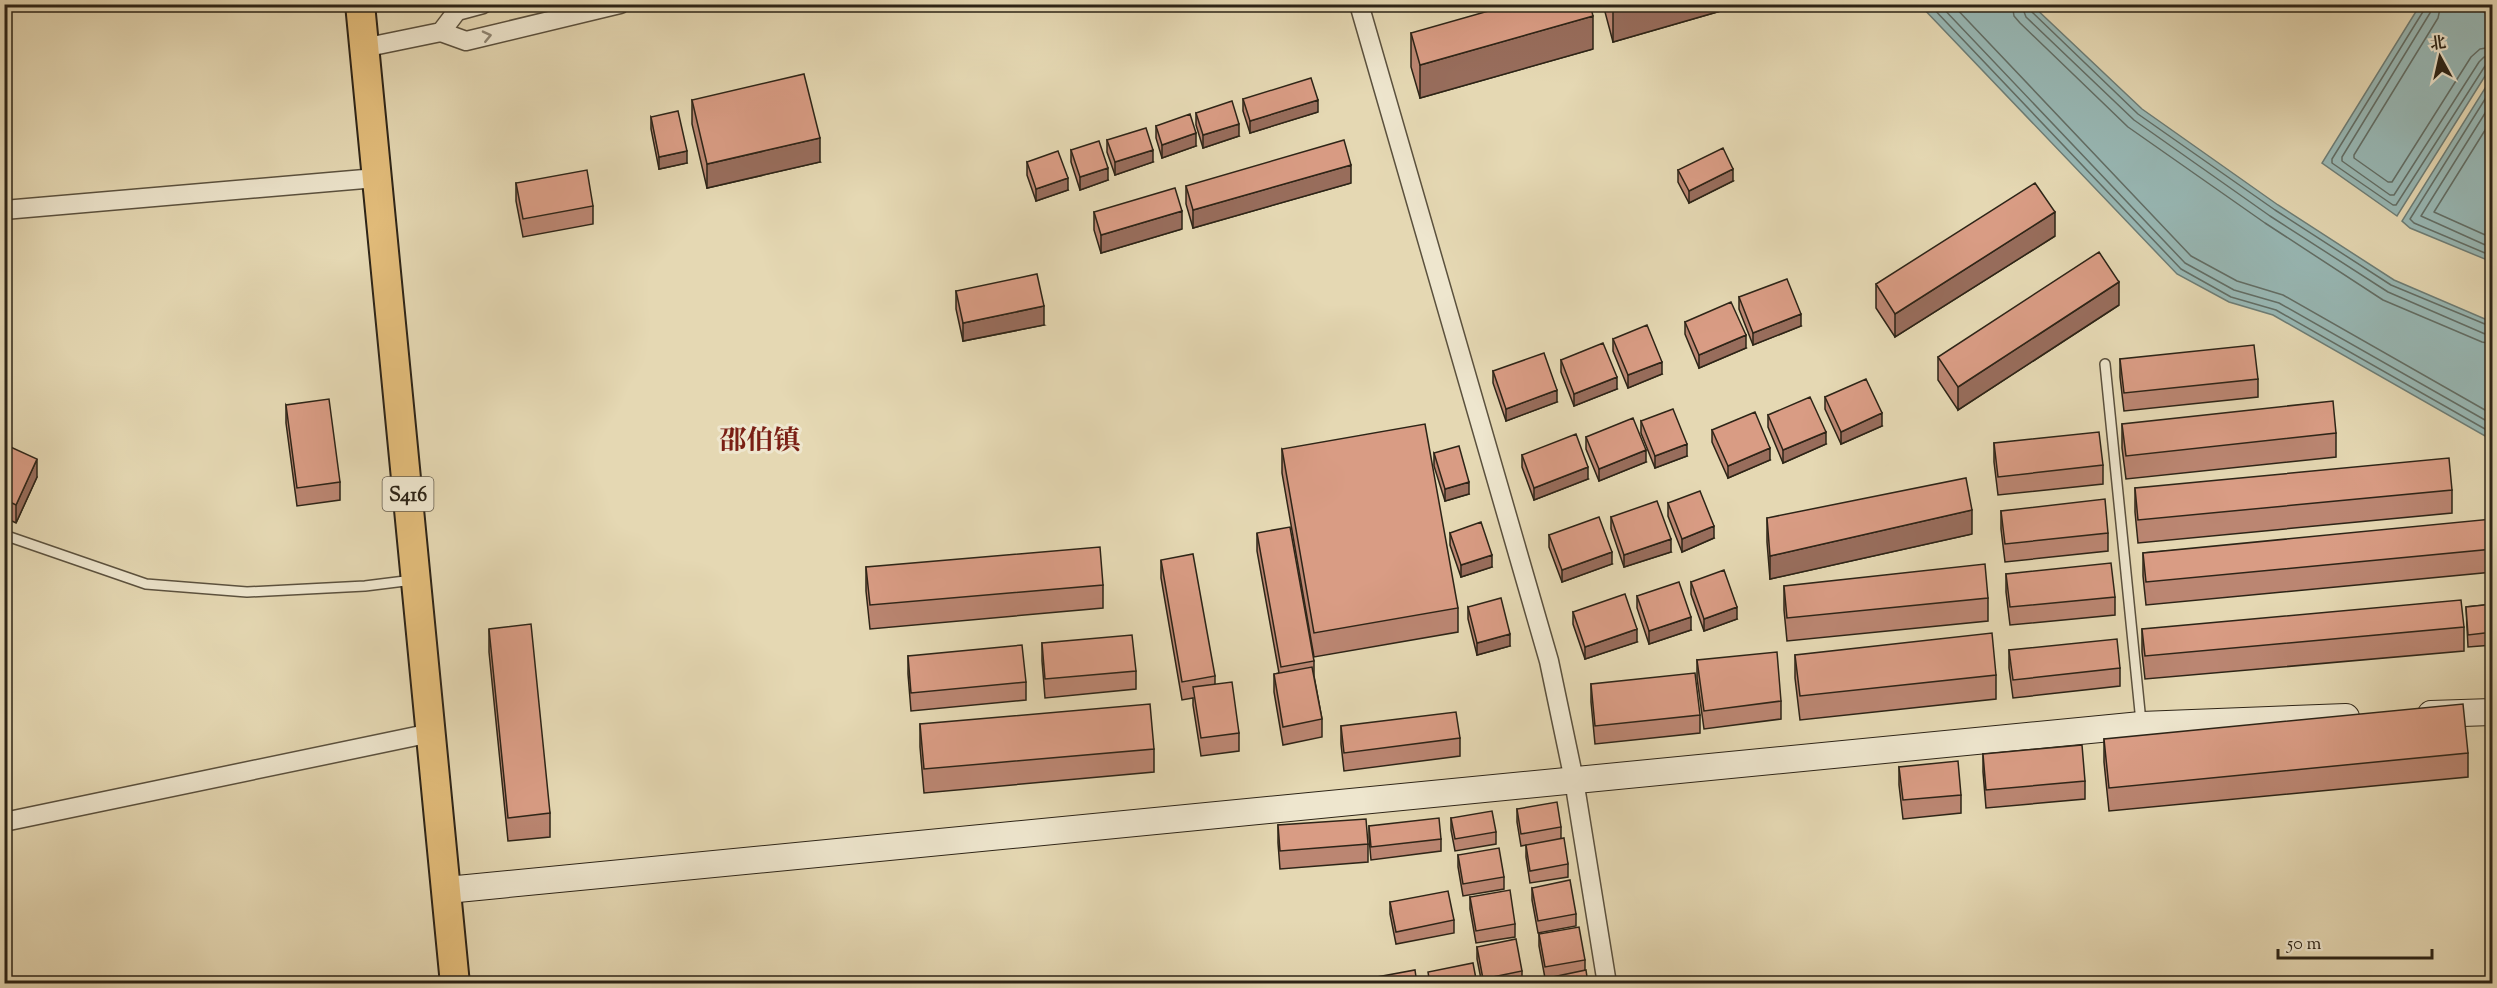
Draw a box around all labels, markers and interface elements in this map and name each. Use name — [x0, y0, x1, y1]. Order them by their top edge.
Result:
north arrow — [2410, 27, 2470, 87]
one-way arrow — [481, 30, 491, 43]
text: 北 — [2429, 32, 2448, 57]
district label: 邵伯镇 — [720, 423, 801, 462]
road number: S416 — [382, 477, 434, 511]
scale bar — [2278, 922, 2432, 960]
text: 50 m — [2286, 932, 2322, 958]

